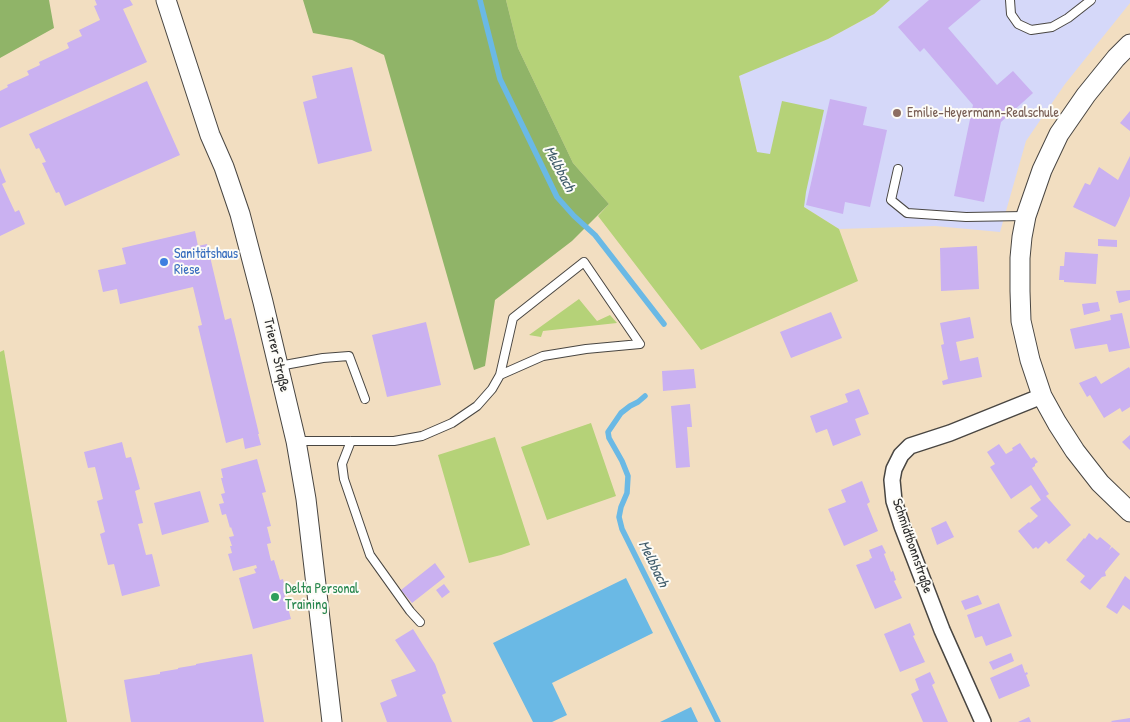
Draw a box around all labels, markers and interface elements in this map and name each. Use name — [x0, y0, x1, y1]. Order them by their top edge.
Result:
place label: Emilie-Heyermann-Realschule — [907, 105, 1059, 121]
marker: Emilie-Heyermann-Realschule — [891, 107, 903, 119]
water label: Melbbach — [539, 143, 579, 195]
place label: Sanitätshaus Riese — [174, 246, 238, 278]
marker: Sanitätshaus Riese — [158, 256, 170, 268]
street label: Trierer Straße — [259, 316, 293, 394]
street label: Schmidtbonnstraße — [888, 497, 936, 595]
water label: Melbbach — [634, 538, 672, 590]
place label: Delta Personal Training — [285, 581, 359, 614]
marker: Delta Personal Training — [269, 591, 281, 603]

